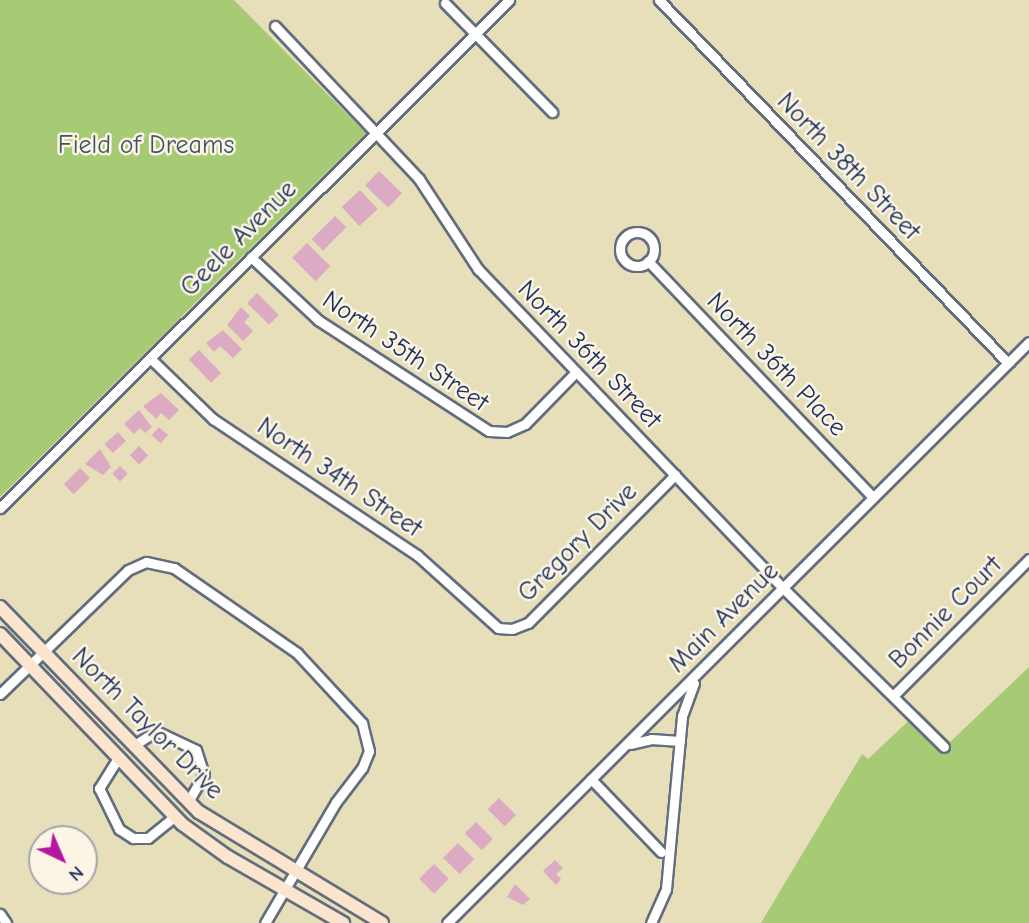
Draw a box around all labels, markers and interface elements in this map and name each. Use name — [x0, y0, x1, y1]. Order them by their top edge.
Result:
street label: North 38th Street — [770, 87, 926, 247]
park label: Field of Dreams — [58, 130, 234, 162]
street label: Geele Avenue — [174, 174, 304, 304]
street label: North 36th Street — [511, 275, 667, 435]
street label: North 35th Street — [316, 285, 494, 419]
street label: North 36th Place — [700, 287, 852, 443]
street label: North 34th Street — [251, 411, 427, 545]
street label: Gregory Drive — [512, 477, 644, 609]
street label: Bonnie Court — [883, 550, 1009, 676]
street label: Main Avenue — [662, 556, 786, 680]
street label: North Taylor Drive — [65, 642, 229, 806]
north arrow — [28, 825, 98, 895]
text: N — [64, 861, 88, 886]

